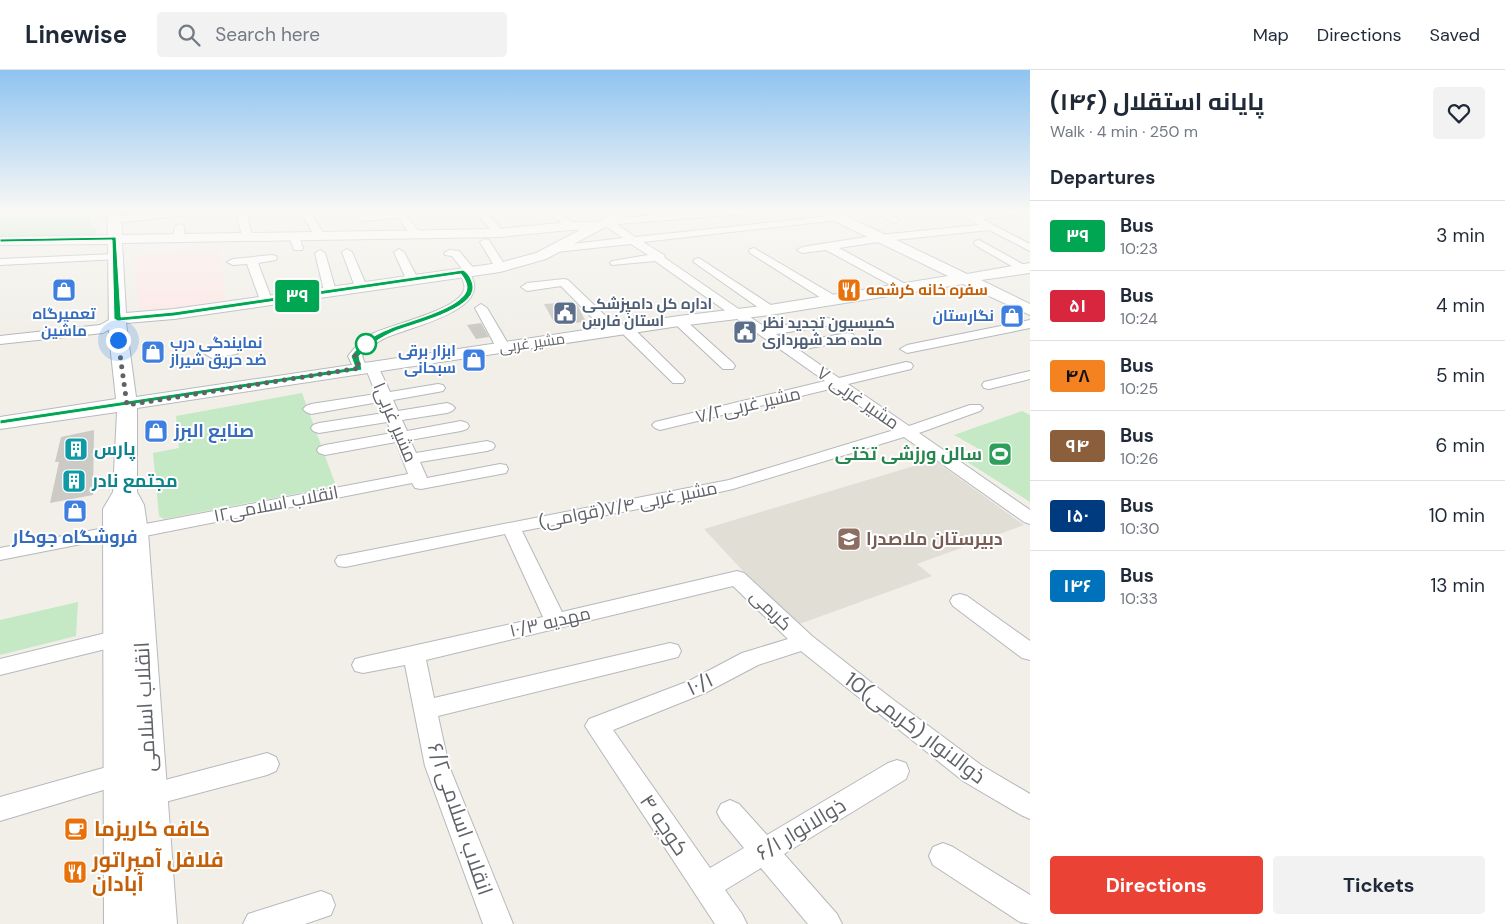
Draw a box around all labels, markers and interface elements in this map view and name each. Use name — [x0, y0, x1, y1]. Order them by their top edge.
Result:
search box — [157, 12, 507, 57]
text: Linewise — [25, 19, 127, 50]
icon: search — [175, 21, 203, 49]
text: Search here — [215, 22, 320, 47]
text: Map — [1253, 23, 1289, 47]
text: Directions — [1317, 23, 1402, 47]
text: Saved — [1430, 23, 1480, 47]
text: پایانه استقلال (۱۴۶) — [1050, 86, 1264, 117]
button: heart — [1433, 87, 1485, 139]
text: Walk · 4 min · 250 m — [1050, 121, 1198, 142]
text: Departures — [1050, 165, 1155, 190]
text: Bus — [1120, 213, 1154, 238]
text: 3 min — [1436, 223, 1485, 248]
text: ۳۹ — [1066, 224, 1089, 248]
text: 10:23 — [1120, 238, 1158, 259]
shop icon: تعمیرگاه ماشین — [51, 277, 77, 303]
restaurant icon: سفره خانه کرشمه — [836, 277, 862, 303]
line badge: ۳۹ — [274, 280, 320, 312]
place label: سفره خانه کرشمه — [866, 280, 988, 300]
text: Bus — [1120, 283, 1154, 308]
text: ۳۹ — [285, 284, 309, 308]
text: 4 min — [1436, 293, 1485, 318]
place label: اداره کل دامپزشکی استان فارس — [582, 294, 712, 331]
text: ۵۱ — [1069, 294, 1086, 318]
public building icon: اداره کل دامپزشکی استان فارس — [552, 300, 578, 326]
shop icon: نگارستان — [999, 303, 1025, 329]
place label: تعمیرگاه ماشین — [33, 304, 96, 341]
place label: نگارستان — [933, 306, 994, 326]
text: 10:24 — [1120, 308, 1158, 329]
place label: کمیسیون تجدید نظر ماده صد شهرداری — [761, 313, 895, 350]
public building icon: کمیسیون تجدید نظر ماده صد شهرداری — [732, 319, 758, 345]
your location — [106, 328, 131, 353]
street label: مشیر غربی — [498, 328, 566, 358]
place label: نمایندگی درب ضد حریق شیراز — [169, 333, 267, 370]
unlabelled marker — [355, 333, 377, 355]
shop icon: نمایندگی درب ضد حریق شیراز — [140, 339, 166, 365]
place label: ابزار برقی سبحانی — [398, 341, 456, 378]
shop icon: ابزار برقی سبحانی — [461, 347, 487, 373]
text: Bus — [1120, 353, 1154, 378]
street label: مشیر غربی ۷ — [812, 361, 904, 435]
text: 5 min — [1436, 363, 1485, 388]
text: ۴۸ — [1065, 364, 1090, 388]
street label: مشیر غربی۱ — [367, 378, 423, 466]
text: 10:25 — [1120, 378, 1158, 399]
street label: ۷/۲مشیر غربی — [693, 381, 803, 429]
shop icon: صنایع البرز — [143, 418, 169, 444]
place label: صنایع البرز — [173, 419, 254, 443]
text: Bus — [1120, 423, 1154, 448]
text: 6 min — [1436, 433, 1485, 458]
text: ۹۴ — [1066, 434, 1089, 458]
building icon: پارس — [63, 436, 89, 462]
place label: پارس — [94, 437, 136, 461]
sports icon: سالن ورزشی تختی — [987, 441, 1013, 467]
place label: سالن ورزشی تختی — [835, 442, 982, 466]
text: 10:26 — [1120, 448, 1158, 469]
building icon: مجتمع نادر — [61, 468, 87, 494]
place label: مجتمع نادر — [91, 469, 178, 493]
street label: (قوامی)مشیر غربی ۷/۴ — [537, 476, 719, 534]
street label: انقلاب اسلامی۱۲ — [212, 480, 340, 528]
text: Bus — [1120, 493, 1154, 518]
shop icon: فروشگاه جوکار — [62, 498, 88, 524]
text: 10 min — [1429, 503, 1485, 528]
text: ۱۵۰ — [1066, 504, 1089, 528]
text: 10:30 — [1120, 518, 1160, 539]
place label: فروشگاه جوکار — [11, 525, 138, 549]
school or university icon: دبیرستان ملاصدرا — [836, 526, 862, 552]
place label: دبیرستان ملاصدرا — [866, 527, 1003, 551]
text: Bus — [1120, 563, 1154, 588]
text: 13 min — [1430, 573, 1485, 598]
text: ۱۴۶ — [1063, 574, 1092, 598]
street label: کریمی — [745, 584, 797, 636]
text: 10:33 — [1120, 588, 1158, 609]
street label: مهدیه ۱۰/۳ — [507, 601, 593, 643]
street label: انقلاب اسلامی — [128, 641, 162, 773]
street label: ۱۰/۱ — [682, 666, 718, 702]
street label: 10ذوالانوار (کریمی) — [839, 666, 991, 790]
street label: انقلاب اسلامی۶/۲ — [421, 739, 499, 899]
street label: کوچه ۴ — [633, 789, 695, 861]
street label: ذوالانوار ۶/۱ — [751, 791, 851, 867]
place label: کافه کاریزما — [94, 815, 210, 843]
cafe icon: کافه کاریزما — [63, 816, 89, 842]
place label: فلافل آمپراتور آبادان — [91, 846, 224, 898]
button: Directions — [1050, 856, 1263, 914]
button: Tickets — [1273, 856, 1485, 914]
restaurant icon: فلافل آمپراتور آبادان — [62, 859, 88, 885]

